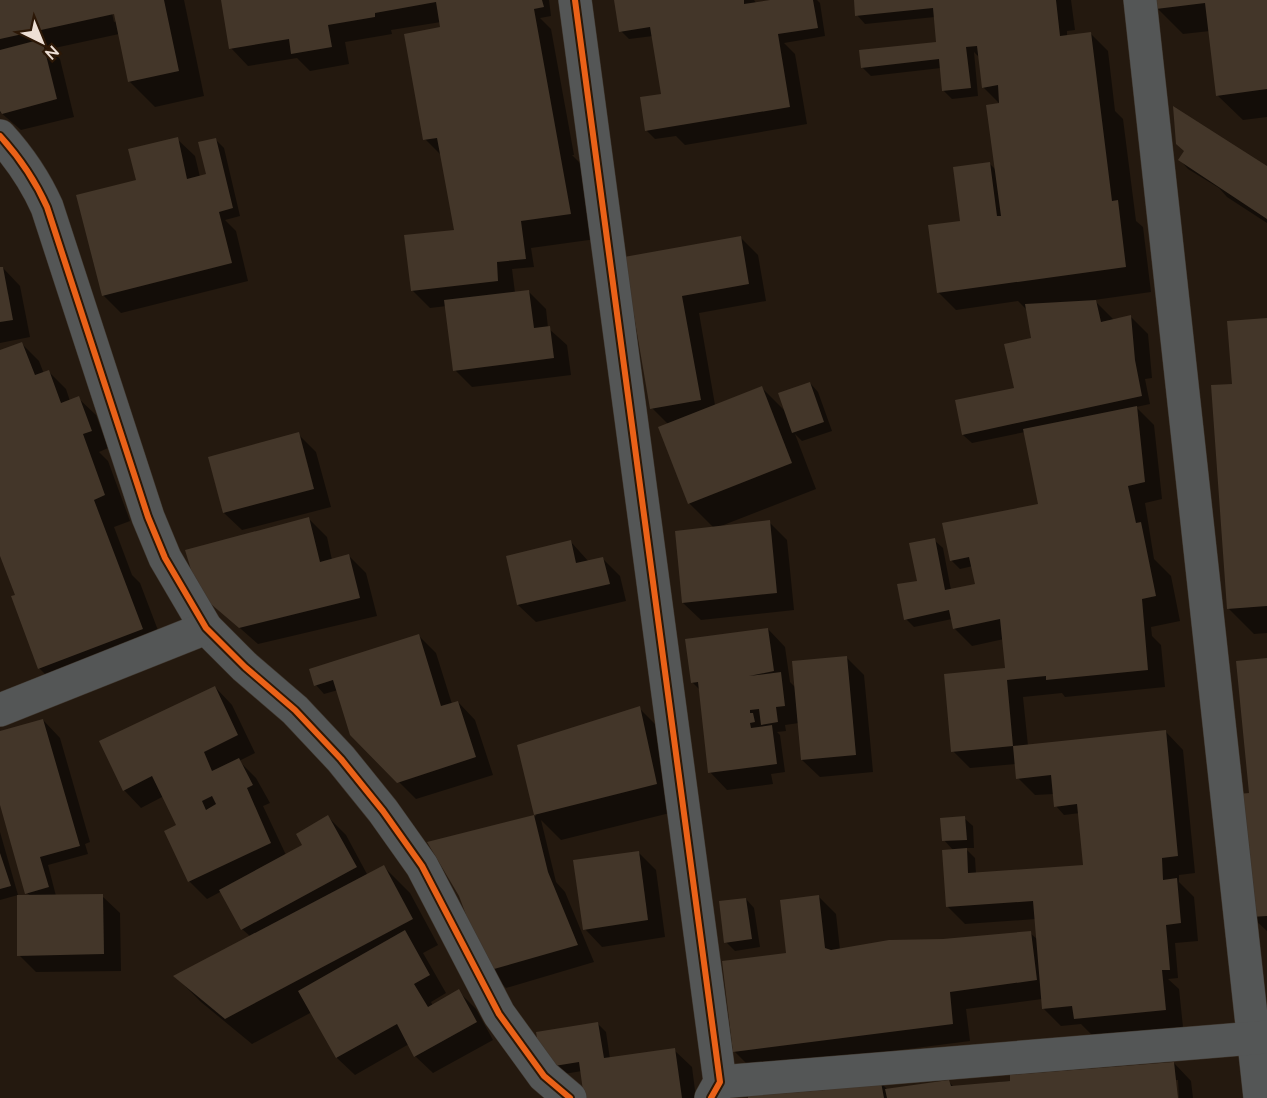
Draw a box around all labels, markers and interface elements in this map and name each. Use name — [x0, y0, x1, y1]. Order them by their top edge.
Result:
north arrow — [12, 12, 72, 72]
text: N — [40, 40, 63, 64]

